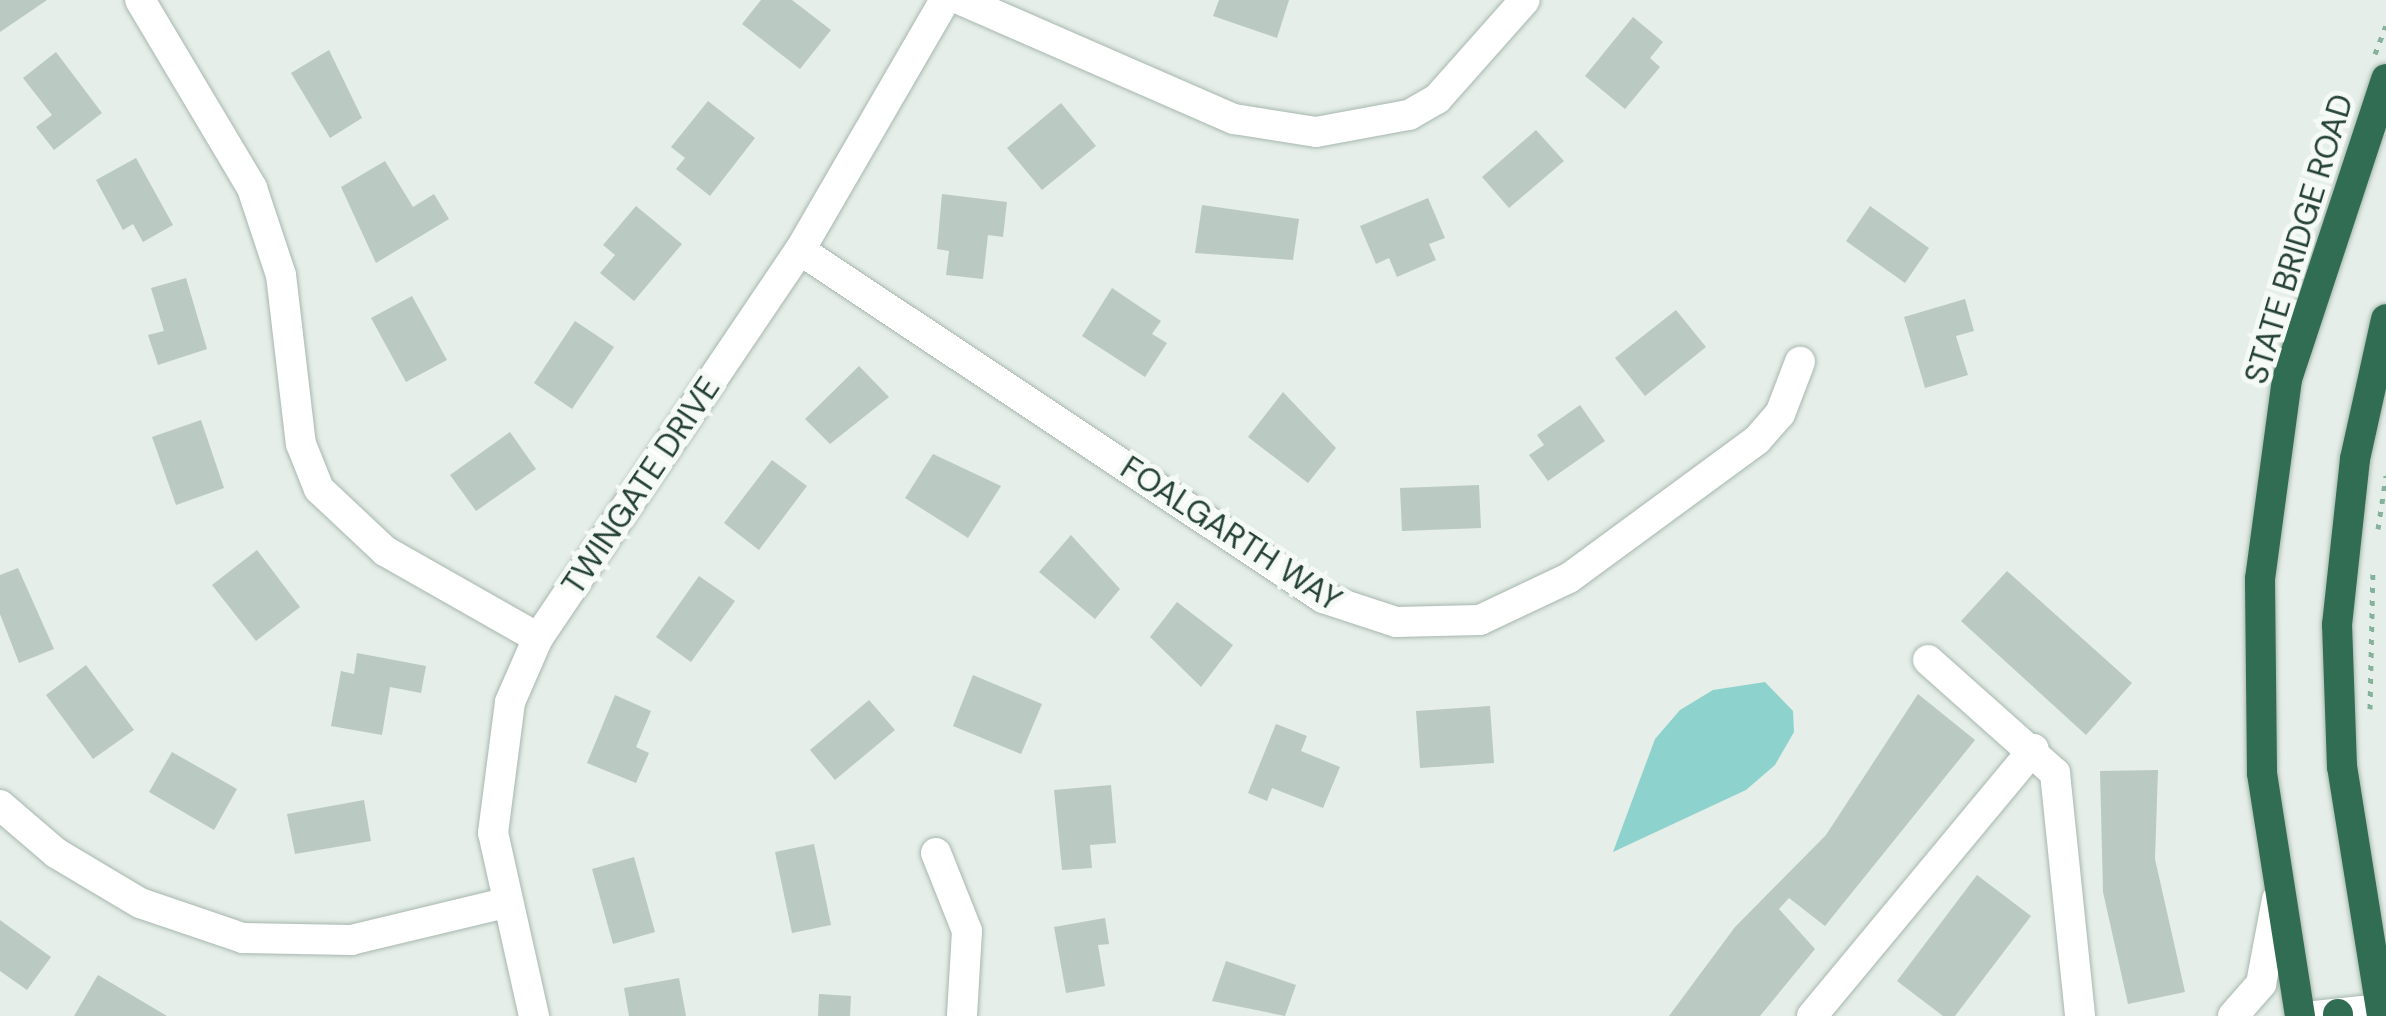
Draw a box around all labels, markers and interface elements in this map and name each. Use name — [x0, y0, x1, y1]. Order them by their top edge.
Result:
street label: STATE BRIDGE ROAD — [2237, 90, 2361, 388]
street label: TWINGATE DRIVE — [554, 370, 728, 602]
street label: FOALGARTH WAY — [1113, 448, 1349, 620]

